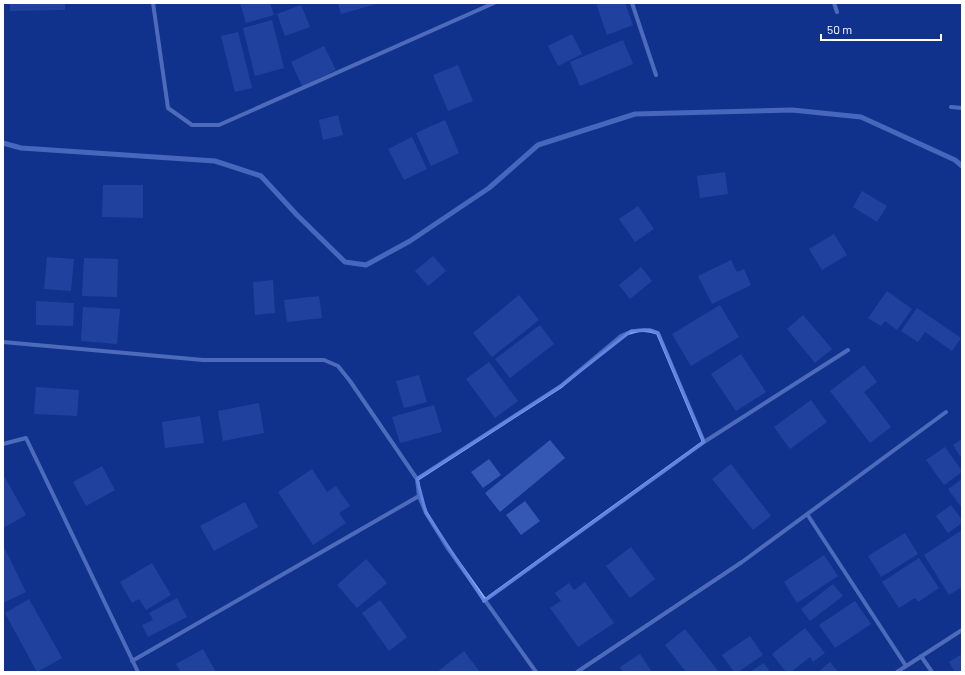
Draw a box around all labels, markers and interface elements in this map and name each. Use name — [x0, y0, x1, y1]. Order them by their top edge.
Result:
scale bar — [821, 16, 941, 42]
text: 50 m — [827, 22, 852, 36]

